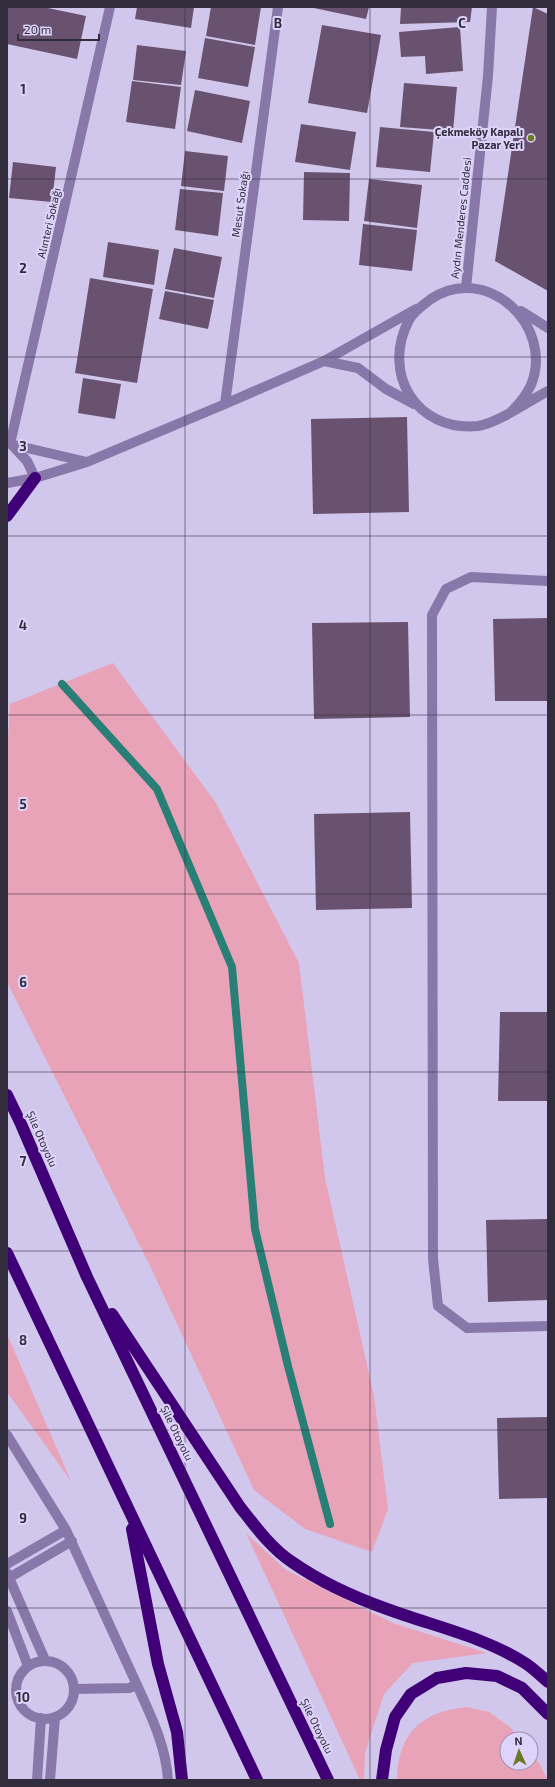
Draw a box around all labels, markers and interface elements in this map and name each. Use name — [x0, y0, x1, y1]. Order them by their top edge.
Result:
text: B — [274, 15, 282, 31]
text: C — [458, 15, 466, 31]
scale bar — [18, 16, 99, 42]
text: 20 m — [24, 22, 51, 36]
text: 1 — [20, 81, 26, 97]
place label: Çekmeköy Kapalı Pazar Yeri — [435, 125, 523, 151]
marker: Çekmeköy Kapalı Pazar Yeri — [526, 133, 536, 143]
street label: Aydın Menderes Caddesi — [448, 157, 473, 279]
street label: Mesut Sokağı — [228, 170, 251, 238]
street label: Alınteri Sokağı — [34, 186, 63, 259]
text: 2 — [19, 260, 27, 276]
text: 3 — [19, 438, 27, 454]
text: 4 — [19, 617, 27, 633]
text: 5 — [19, 796, 27, 812]
text: 6 — [19, 974, 27, 990]
street label: Şile Otoyolu — [23, 1109, 61, 1170]
text: 7 — [20, 1153, 27, 1169]
text: 8 — [19, 1332, 27, 1348]
street label: Şile Otoyolu — [157, 1403, 196, 1463]
text: 9 — [19, 1510, 27, 1526]
text: 10 — [16, 1689, 30, 1705]
street label: Şile Otoyolu — [297, 1696, 336, 1756]
north arrow — [499, 1731, 539, 1771]
text: N — [514, 1734, 523, 1747]

